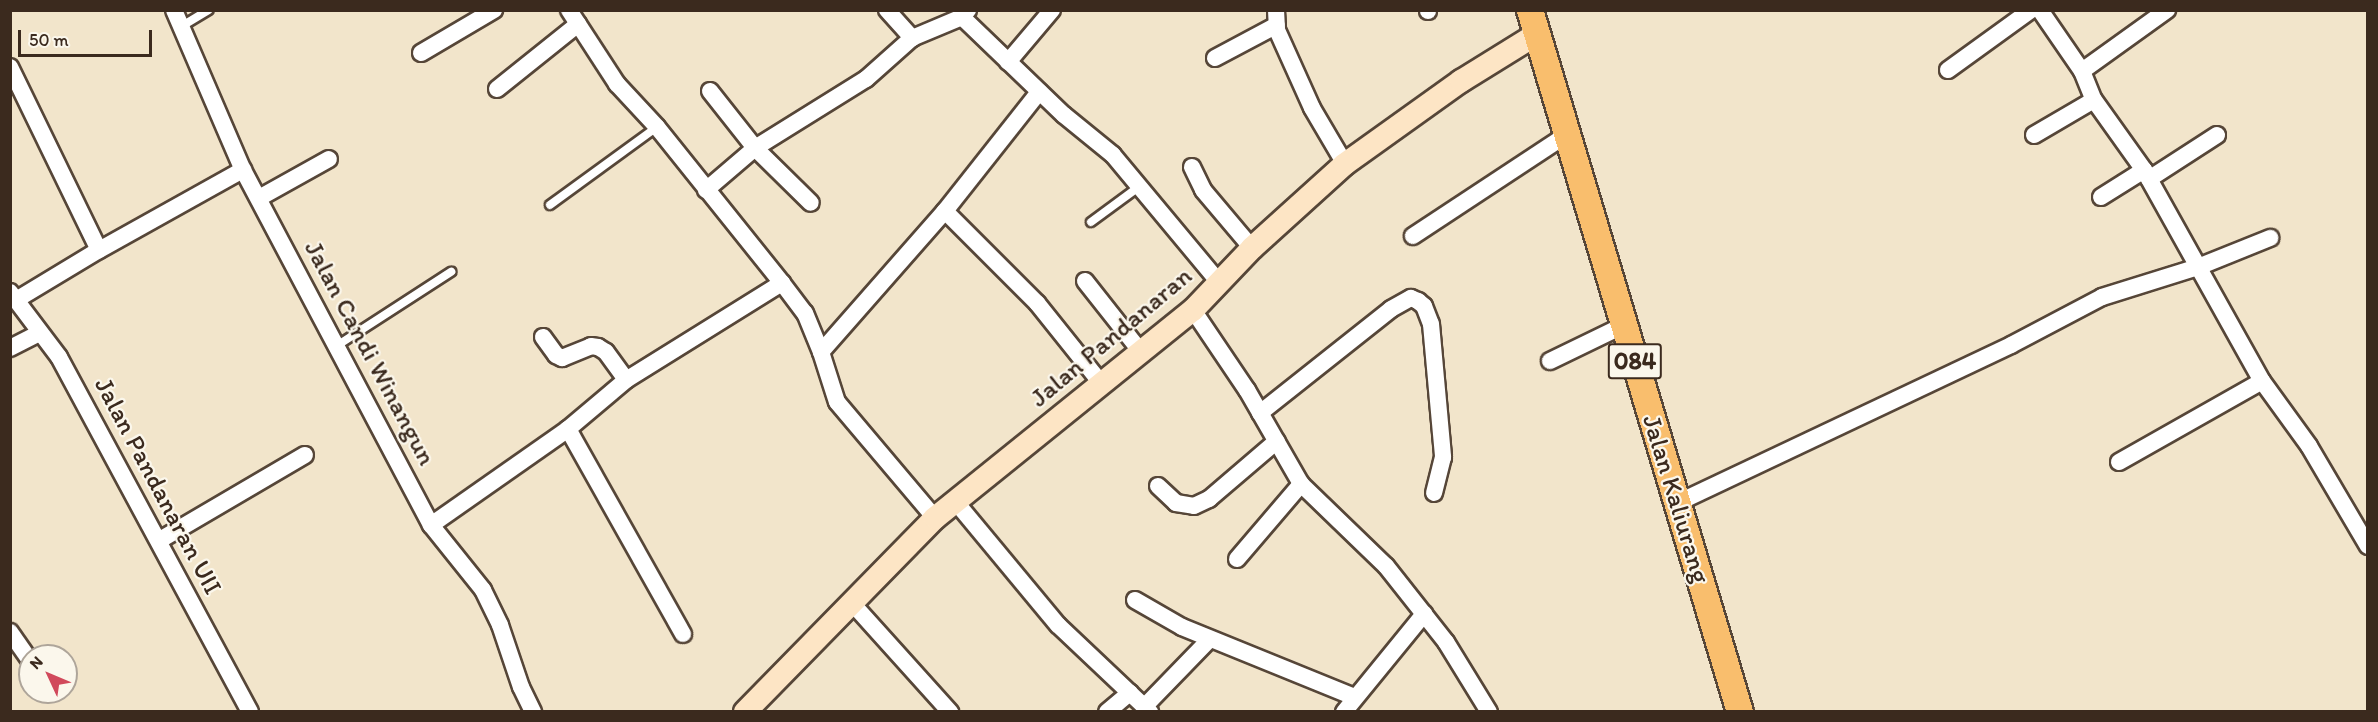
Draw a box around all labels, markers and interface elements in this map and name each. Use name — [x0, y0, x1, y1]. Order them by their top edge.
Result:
scale bar — [21, 18, 154, 56]
text: 50 m — [29, 29, 69, 51]
street label: Jalan Candi Winangun — [298, 235, 442, 471]
street label: Jalan Pandanaran — [1024, 261, 1198, 413]
road number: 084 — [1606, 340, 1664, 382]
street label: Jalan Pandanaran UII — [88, 373, 228, 599]
street label: Jalan Kaliurang — [1635, 410, 1717, 588]
north arrow — [18, 644, 78, 704]
text: N — [26, 652, 47, 673]

